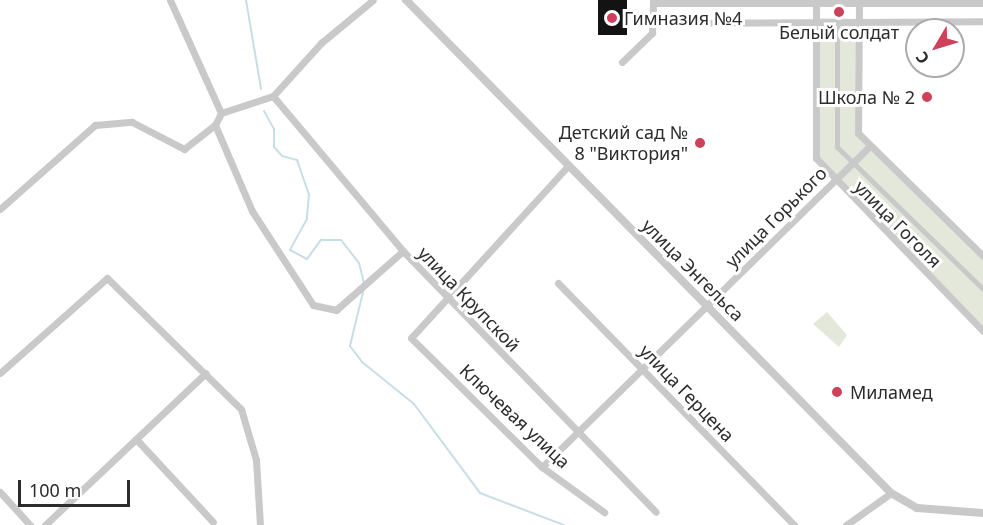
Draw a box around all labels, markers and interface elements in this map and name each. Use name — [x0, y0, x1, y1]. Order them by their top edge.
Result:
marker: Белый солдат — [832, 5, 846, 19]
place label: Гимназия №4 — [624, 7, 742, 29]
marker: Гимназия №4 — [605, 11, 619, 25]
north arrow — [905, 18, 965, 78]
place label: Белый солдат — [779, 21, 899, 43]
text: С — [911, 47, 934, 69]
place label: Школа № 2 — [818, 86, 915, 108]
marker: Школа № 2 — [920, 90, 934, 104]
place label: Детский сад № 8 "Виктория" — [559, 122, 688, 164]
marker: Детский сад № 8 "Виктория" — [693, 136, 707, 150]
street label: улица Горького — [721, 162, 831, 272]
street label: улица Гоголя — [850, 176, 946, 272]
street label: улица Энгельса — [638, 215, 748, 325]
street label: улица Крупской — [414, 242, 524, 356]
street label: улица Герцена — [635, 340, 739, 446]
street label: Ключевая улица — [455, 359, 575, 473]
place label: Миламед — [850, 381, 933, 403]
marker: Миламед — [828, 383, 846, 401]
scale bar — [21, 468, 134, 506]
text: 100 m — [29, 478, 81, 502]

